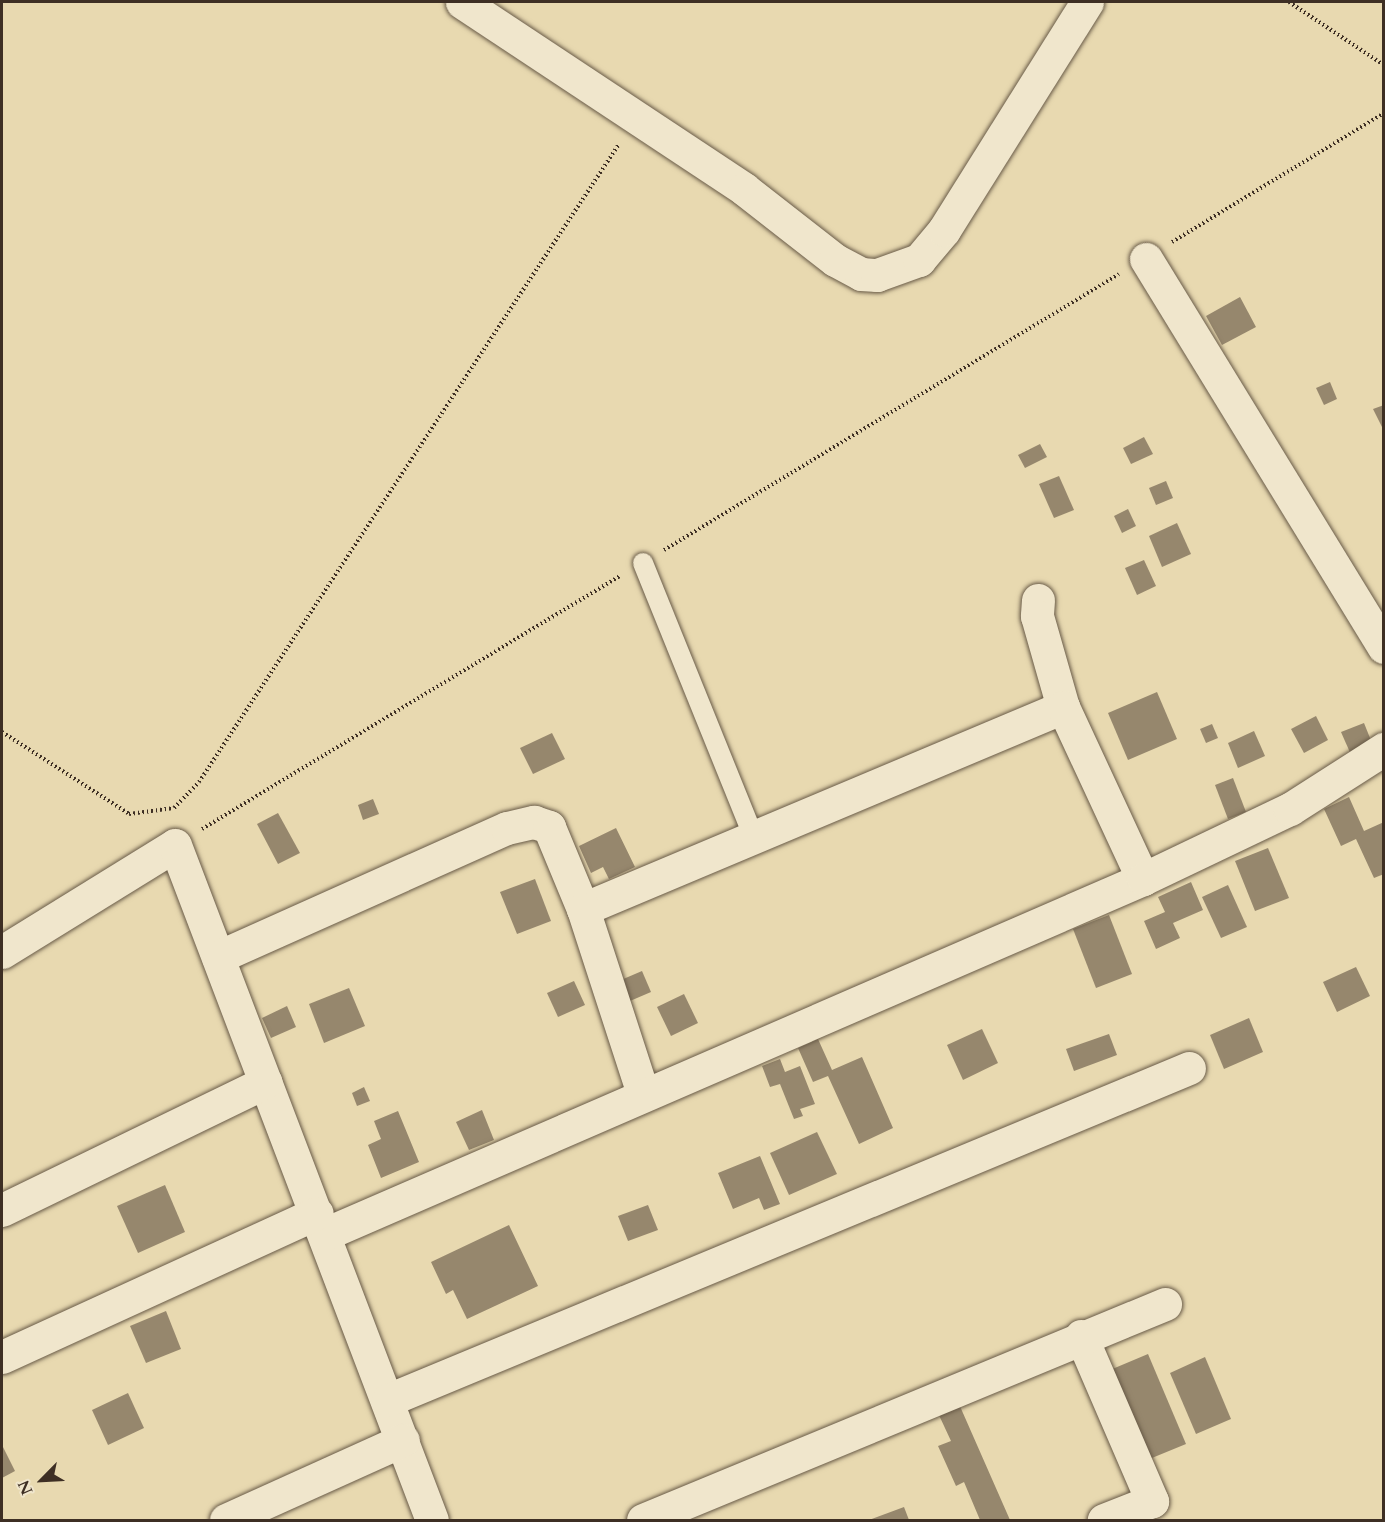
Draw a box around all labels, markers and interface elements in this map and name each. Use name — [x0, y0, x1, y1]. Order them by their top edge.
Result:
north arrow — [12, 1450, 72, 1510]
text: N — [13, 1477, 38, 1498]

